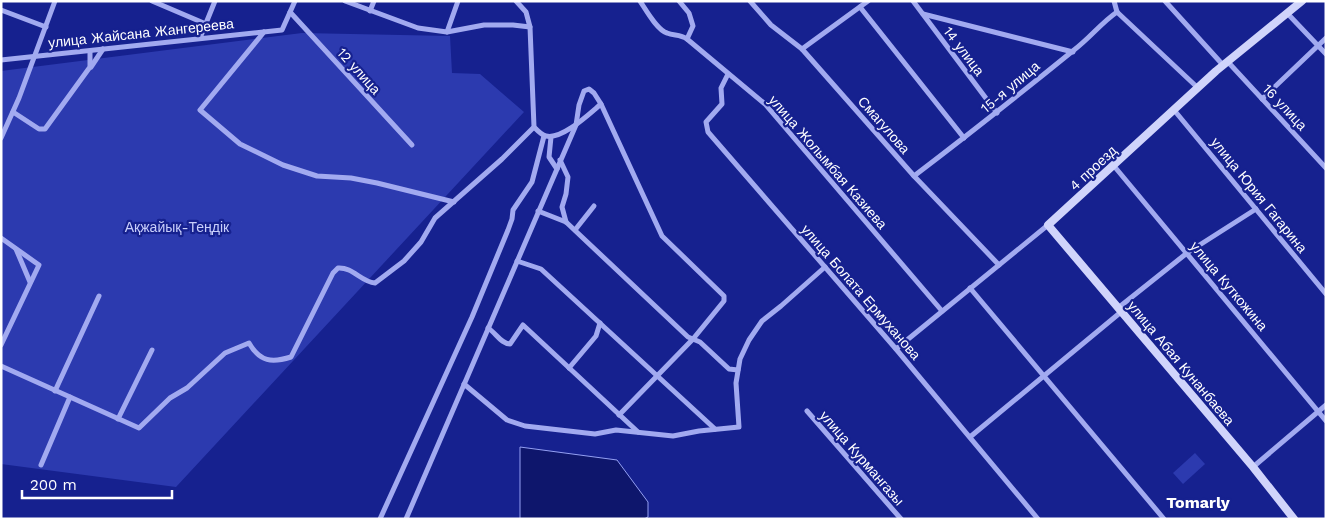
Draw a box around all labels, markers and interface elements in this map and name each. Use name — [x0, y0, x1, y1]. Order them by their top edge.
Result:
street label: улица Жайсана Жангереева — [47, 15, 235, 51]
street label: 14 улица — [940, 23, 988, 79]
street label: 12 улица — [334, 45, 384, 98]
street label: 15-я улица — [977, 58, 1043, 116]
street label: 16 улица — [1260, 81, 1311, 134]
street label: улица Жолымбая Казиева — [766, 92, 891, 232]
street label: Смагулова — [855, 93, 913, 157]
street label: улица Юрия Гагарина — [1208, 134, 1311, 256]
street label: 4 проезд — [1066, 142, 1120, 194]
park label: Ақжайық-Теңдік — [125, 219, 230, 235]
street label: улица Болата Ермуханова — [798, 221, 924, 363]
street label: улица Куткожина — [1187, 238, 1271, 334]
street label: улица Абая Кунанбаева — [1124, 298, 1238, 429]
street label: улица Курмангазы — [817, 407, 907, 509]
scale bar — [22, 468, 172, 500]
text: 200 m — [30, 476, 77, 494]
district label: Tomarly — [1166, 493, 1231, 512]

